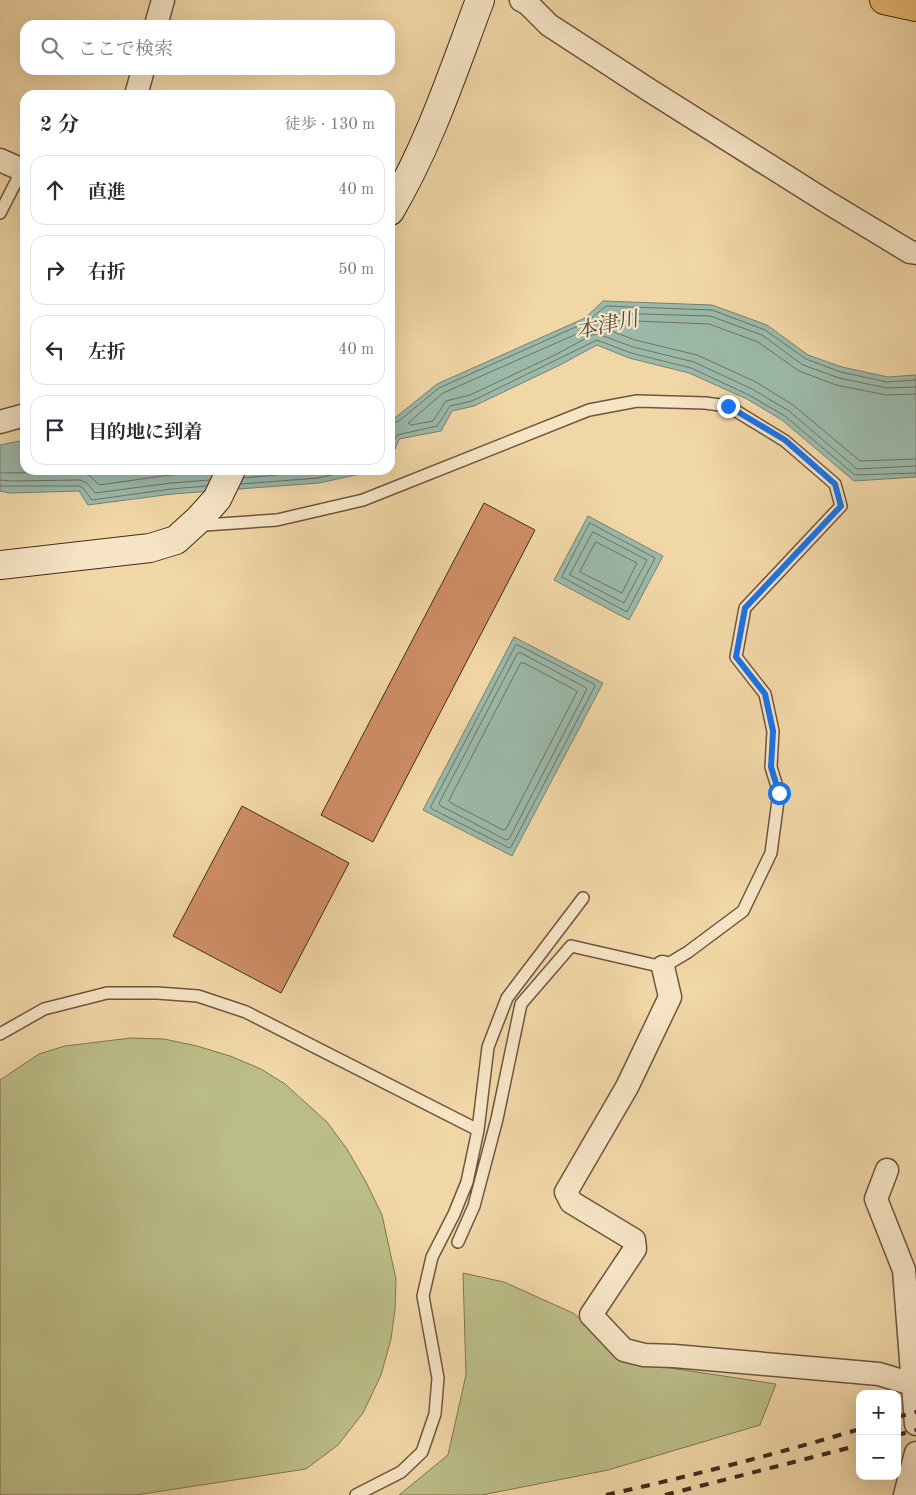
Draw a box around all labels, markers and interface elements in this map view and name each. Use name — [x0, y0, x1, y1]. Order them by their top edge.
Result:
search box — [20, 20, 395, 75]
icon: search — [38, 34, 66, 62]
text: ここで検索 — [78, 41, 173, 60]
text: 2 分 — [40, 115, 79, 136]
text: 徒歩 · 130 m — [285, 117, 375, 133]
icon: ahead — [41, 176, 69, 204]
text: 40 m — [338, 182, 374, 198]
text: 直進 — [88, 184, 126, 203]
icon: right — [41, 256, 69, 284]
text: 50 m — [338, 262, 374, 278]
text: 右折 — [88, 264, 126, 283]
water label: 本津川 — [574, 307, 642, 343]
icon: left — [41, 336, 69, 364]
text: 40 m — [338, 342, 374, 358]
text: 左折 — [88, 344, 126, 363]
route end — [717, 395, 740, 418]
icon: arrive — [41, 416, 69, 444]
text: 目的地に到着 — [88, 424, 202, 443]
route start — [768, 782, 791, 805]
map controls — [856, 1390, 901, 1480]
button: + — [856, 1390, 901, 1435]
button: − — [856, 1435, 901, 1480]

